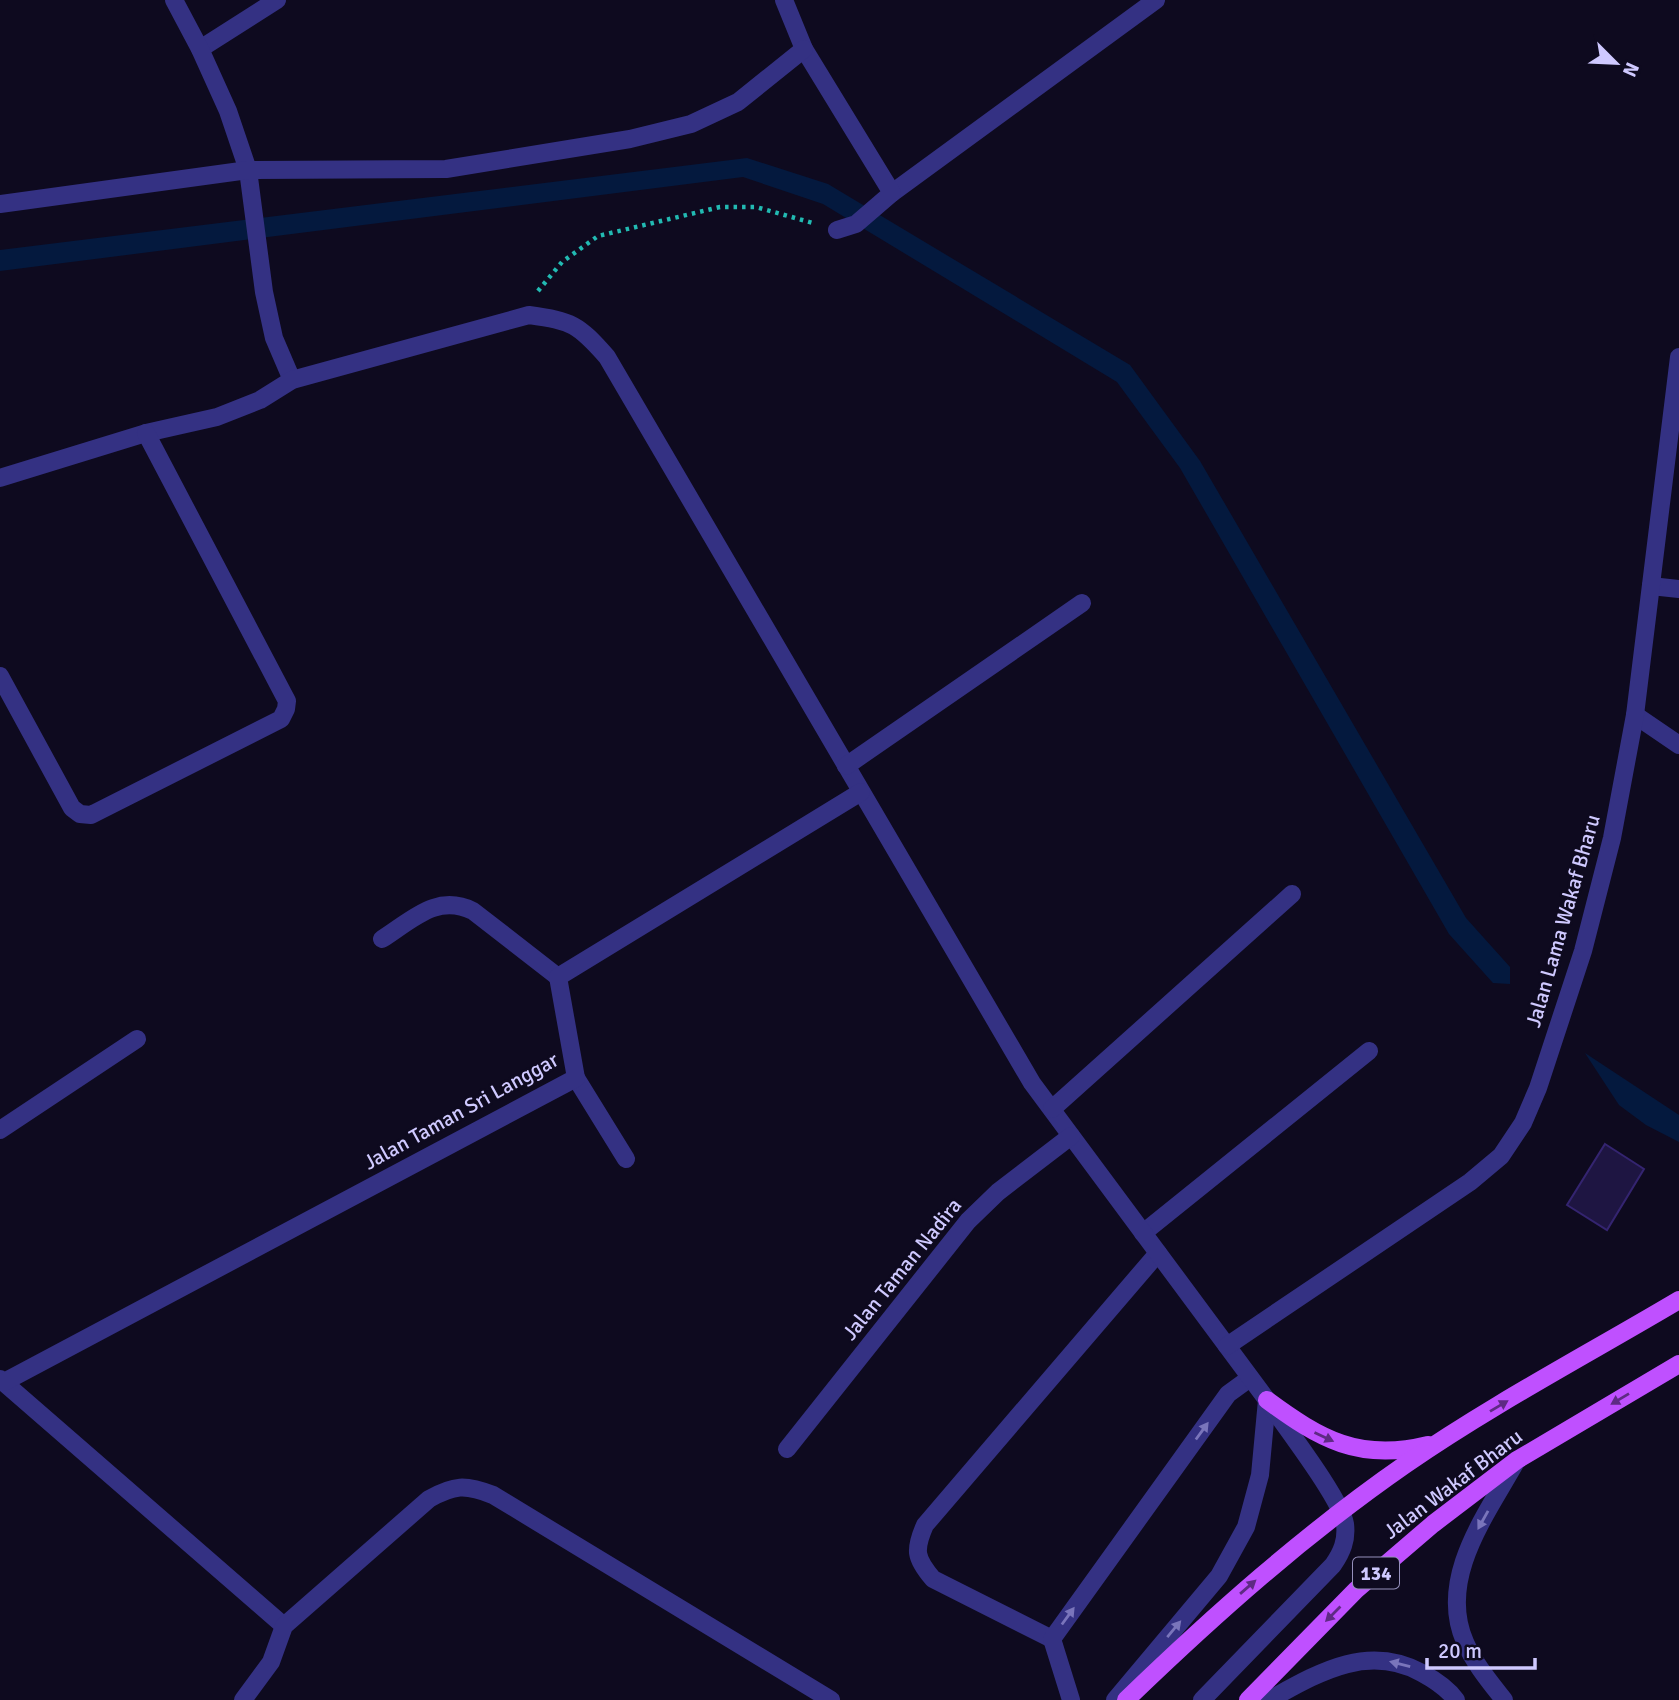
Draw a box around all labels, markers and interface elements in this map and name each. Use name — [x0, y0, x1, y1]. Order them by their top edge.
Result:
north arrow — [1581, 28, 1651, 98]
text: N — [1617, 59, 1644, 80]
street label: Jalan Lama Wakaf Bharu — [1520, 811, 1606, 1031]
street label: Jalan Taman Sri Langgar — [359, 1046, 563, 1175]
street label: Jalan Taman Nadira — [837, 1193, 967, 1345]
one-way arrow — [1611, 1393, 1630, 1405]
one-way arrow — [1490, 1400, 1509, 1412]
one-way arrow — [1194, 1422, 1208, 1440]
street label: Jalan Wakaf Bharu — [1378, 1423, 1528, 1545]
one-way arrow — [1314, 1431, 1334, 1443]
one-way arrow — [1477, 1510, 1489, 1530]
road number: 134 — [1353, 1558, 1399, 1588]
one-way arrow — [1239, 1579, 1257, 1595]
one-way arrow — [1325, 1605, 1341, 1622]
one-way arrow — [1061, 1607, 1075, 1625]
one-way arrow — [1166, 1620, 1181, 1637]
scale bar — [1427, 1626, 1536, 1670]
text: 20 m — [1438, 1638, 1482, 1664]
one-way arrow — [1389, 1658, 1411, 1669]

